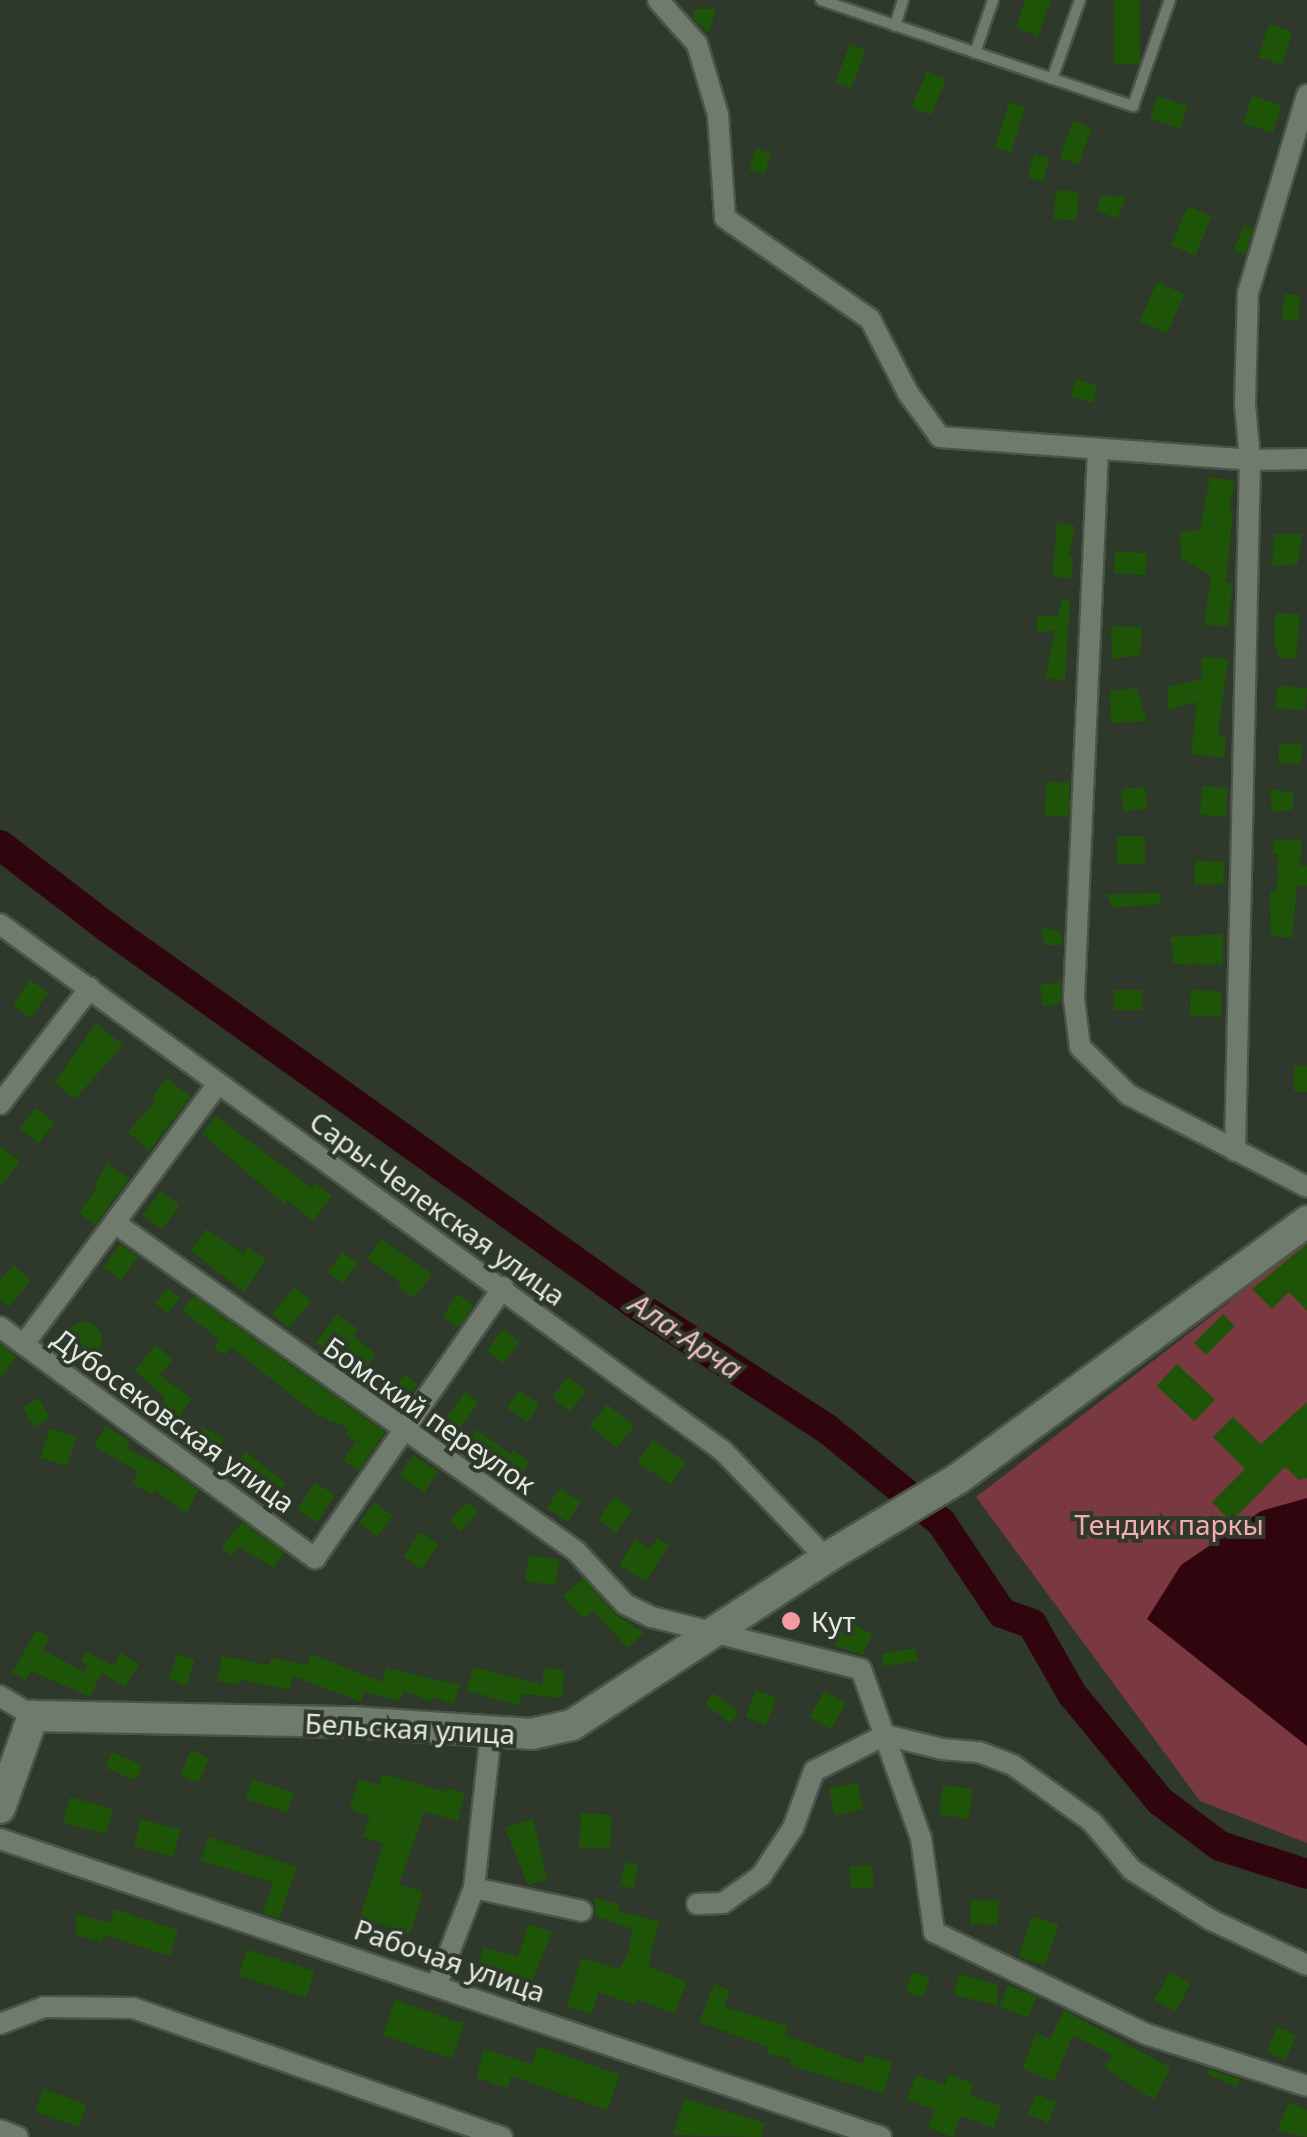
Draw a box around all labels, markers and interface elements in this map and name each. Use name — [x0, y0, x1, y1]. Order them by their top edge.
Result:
street label: Сары-Челекская улица — [304, 1104, 572, 1312]
water label: Ала-Арча — [623, 1285, 749, 1387]
street label: Дубосековская улица — [46, 1321, 302, 1519]
street label: Бомский переулок — [318, 1329, 542, 1501]
park label: Тендик паркы — [1074, 1507, 1264, 1541]
place label: Кут — [811, 1604, 855, 1638]
marker: Кут — [780, 1610, 802, 1632]
street label: Бельская улица — [304, 1706, 516, 1750]
street label: Рабочая улица — [350, 1912, 550, 2008]

